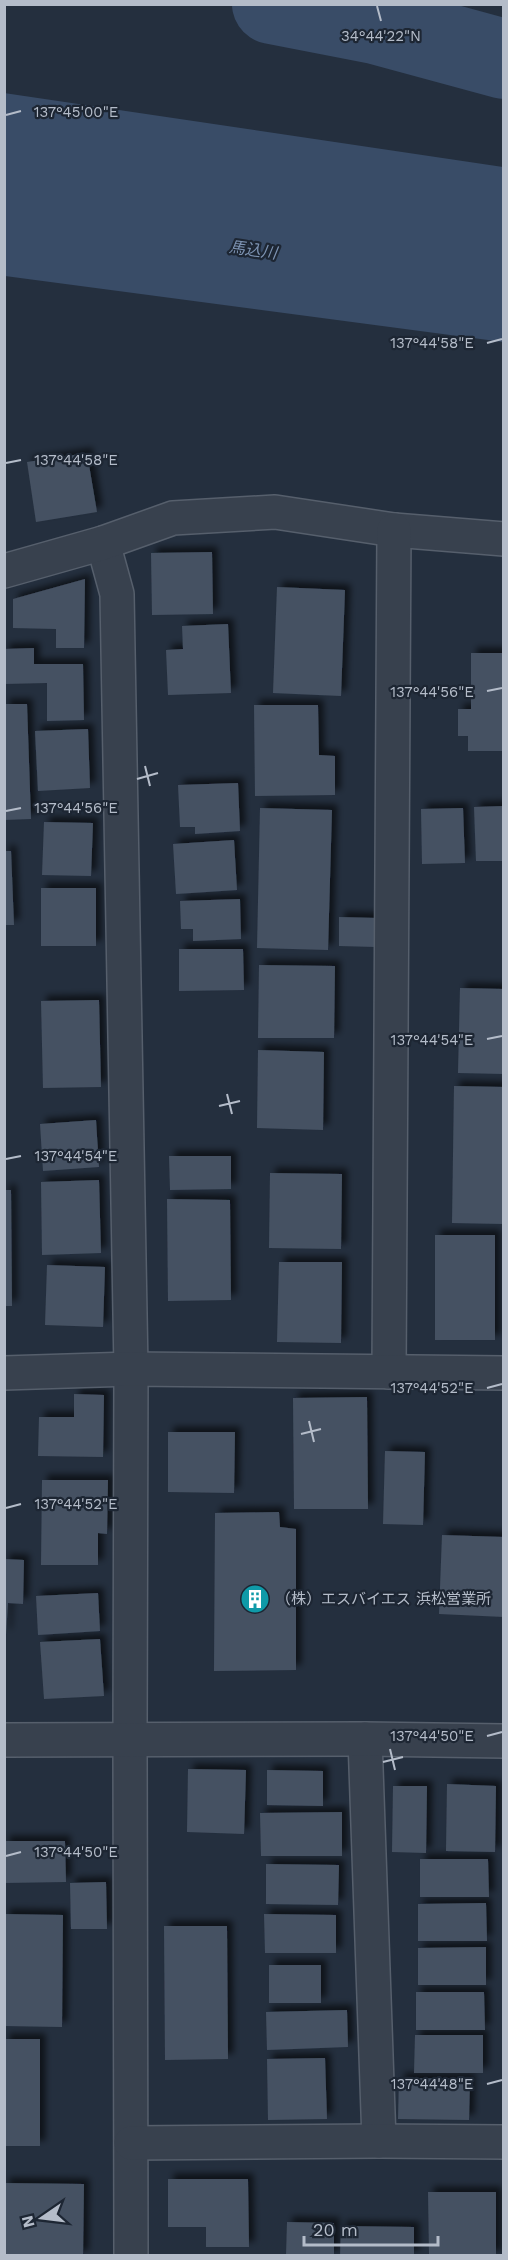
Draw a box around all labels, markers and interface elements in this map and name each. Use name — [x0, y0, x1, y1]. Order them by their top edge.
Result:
text: 34°44'22"N — [341, 27, 421, 45]
text: 137°45'00"E — [34, 103, 118, 121]
water label: 馬込川 — [228, 237, 280, 263]
text: 137°44'58"E — [390, 334, 474, 352]
text: 137°44'58"E — [34, 451, 118, 469]
text: 137°44'56"E — [390, 683, 474, 701]
text: 137°44'56"E — [34, 799, 118, 817]
text: 137°44'54"E — [391, 1031, 473, 1049]
text: 137°44'54"E — [35, 1147, 117, 1165]
text: 137°44'52"E — [390, 1379, 474, 1397]
text: 137°44'52"E — [34, 1495, 118, 1513]
building icon: （株）エスバイエス 浜松営業所 — [239, 1583, 271, 1615]
place label: （株）エスバイエス 浜松営業所 — [276, 1590, 491, 1608]
text: 137°44'50"E — [390, 1727, 474, 1745]
text: 137°44'50"E — [34, 1843, 118, 1861]
text: 137°44'48"E — [391, 2075, 473, 2093]
north arrow — [12, 2188, 72, 2248]
scale bar — [304, 2209, 438, 2247]
text: N — [17, 2213, 39, 2230]
text: 20 m — [313, 2219, 358, 2240]

